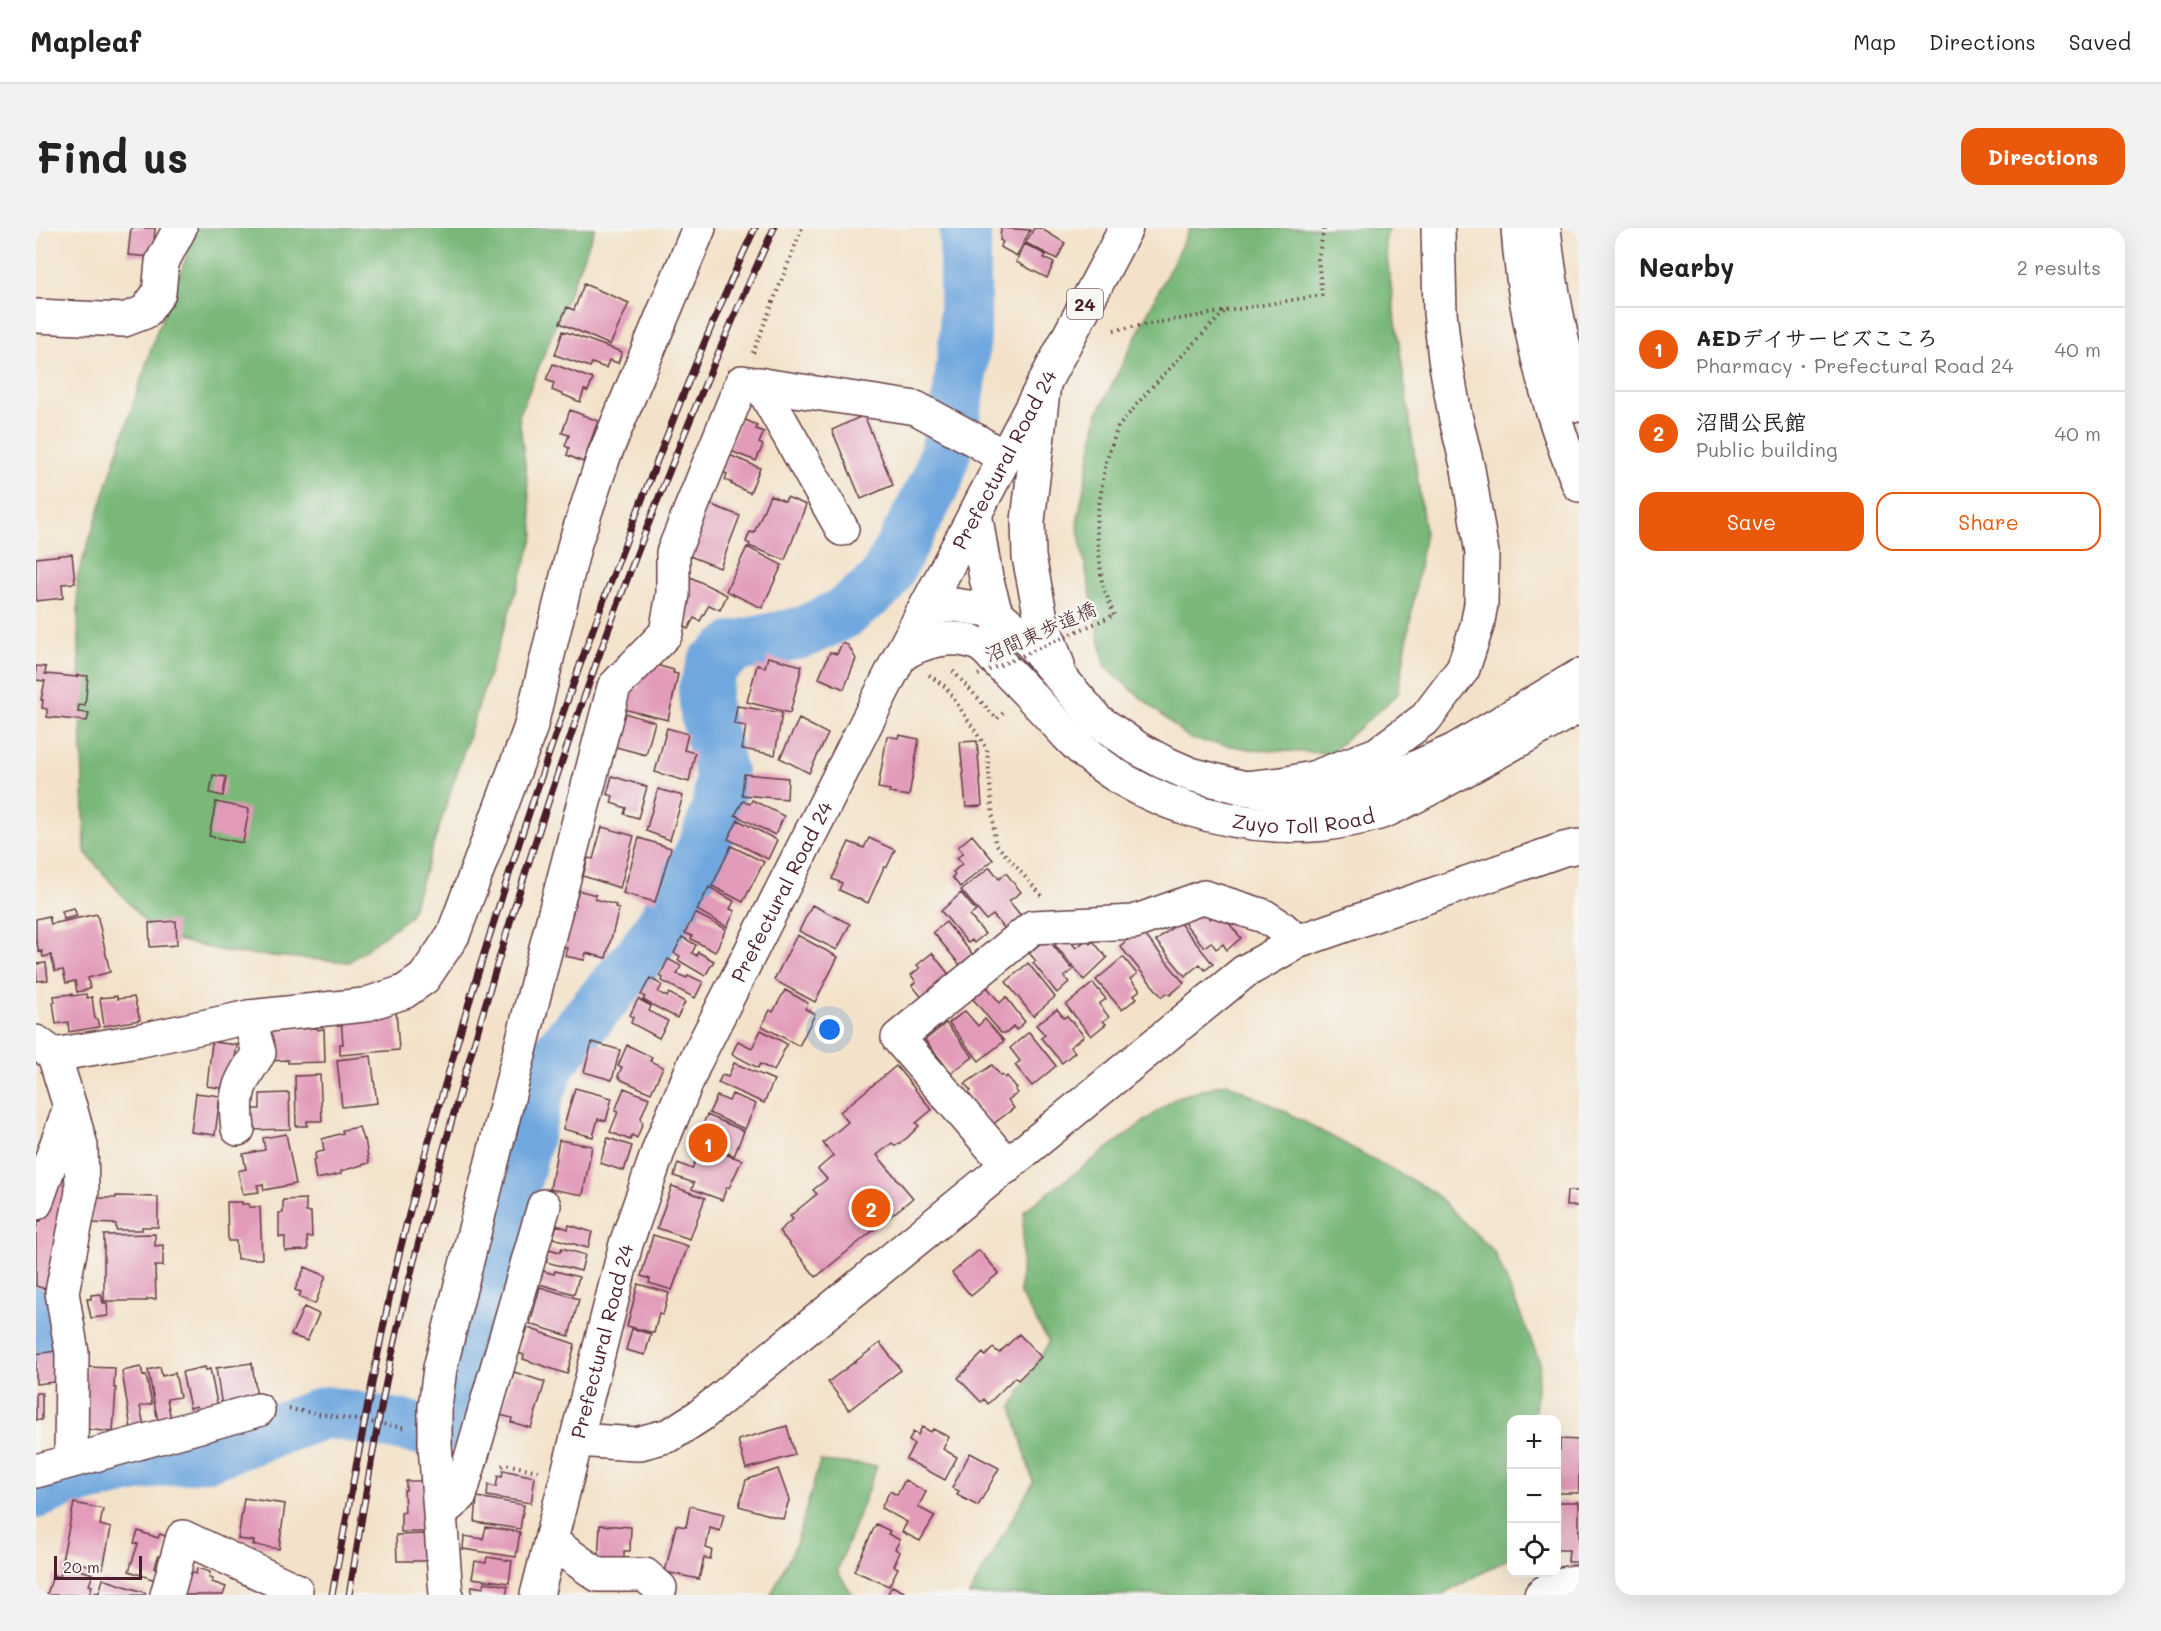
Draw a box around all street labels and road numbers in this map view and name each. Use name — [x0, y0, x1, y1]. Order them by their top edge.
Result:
road number: 24 — [1067, 289, 1103, 319]
street label: Prefectural Road 24 — [946, 365, 1062, 554]
street label: 沼間東歩道橋 — [980, 595, 1100, 667]
street label: Prefectural Road 24 — [725, 796, 838, 986]
street label: Zuyo Toll Road — [1230, 802, 1377, 839]
street label: Prefectural Road 24 — [564, 1241, 639, 1441]

